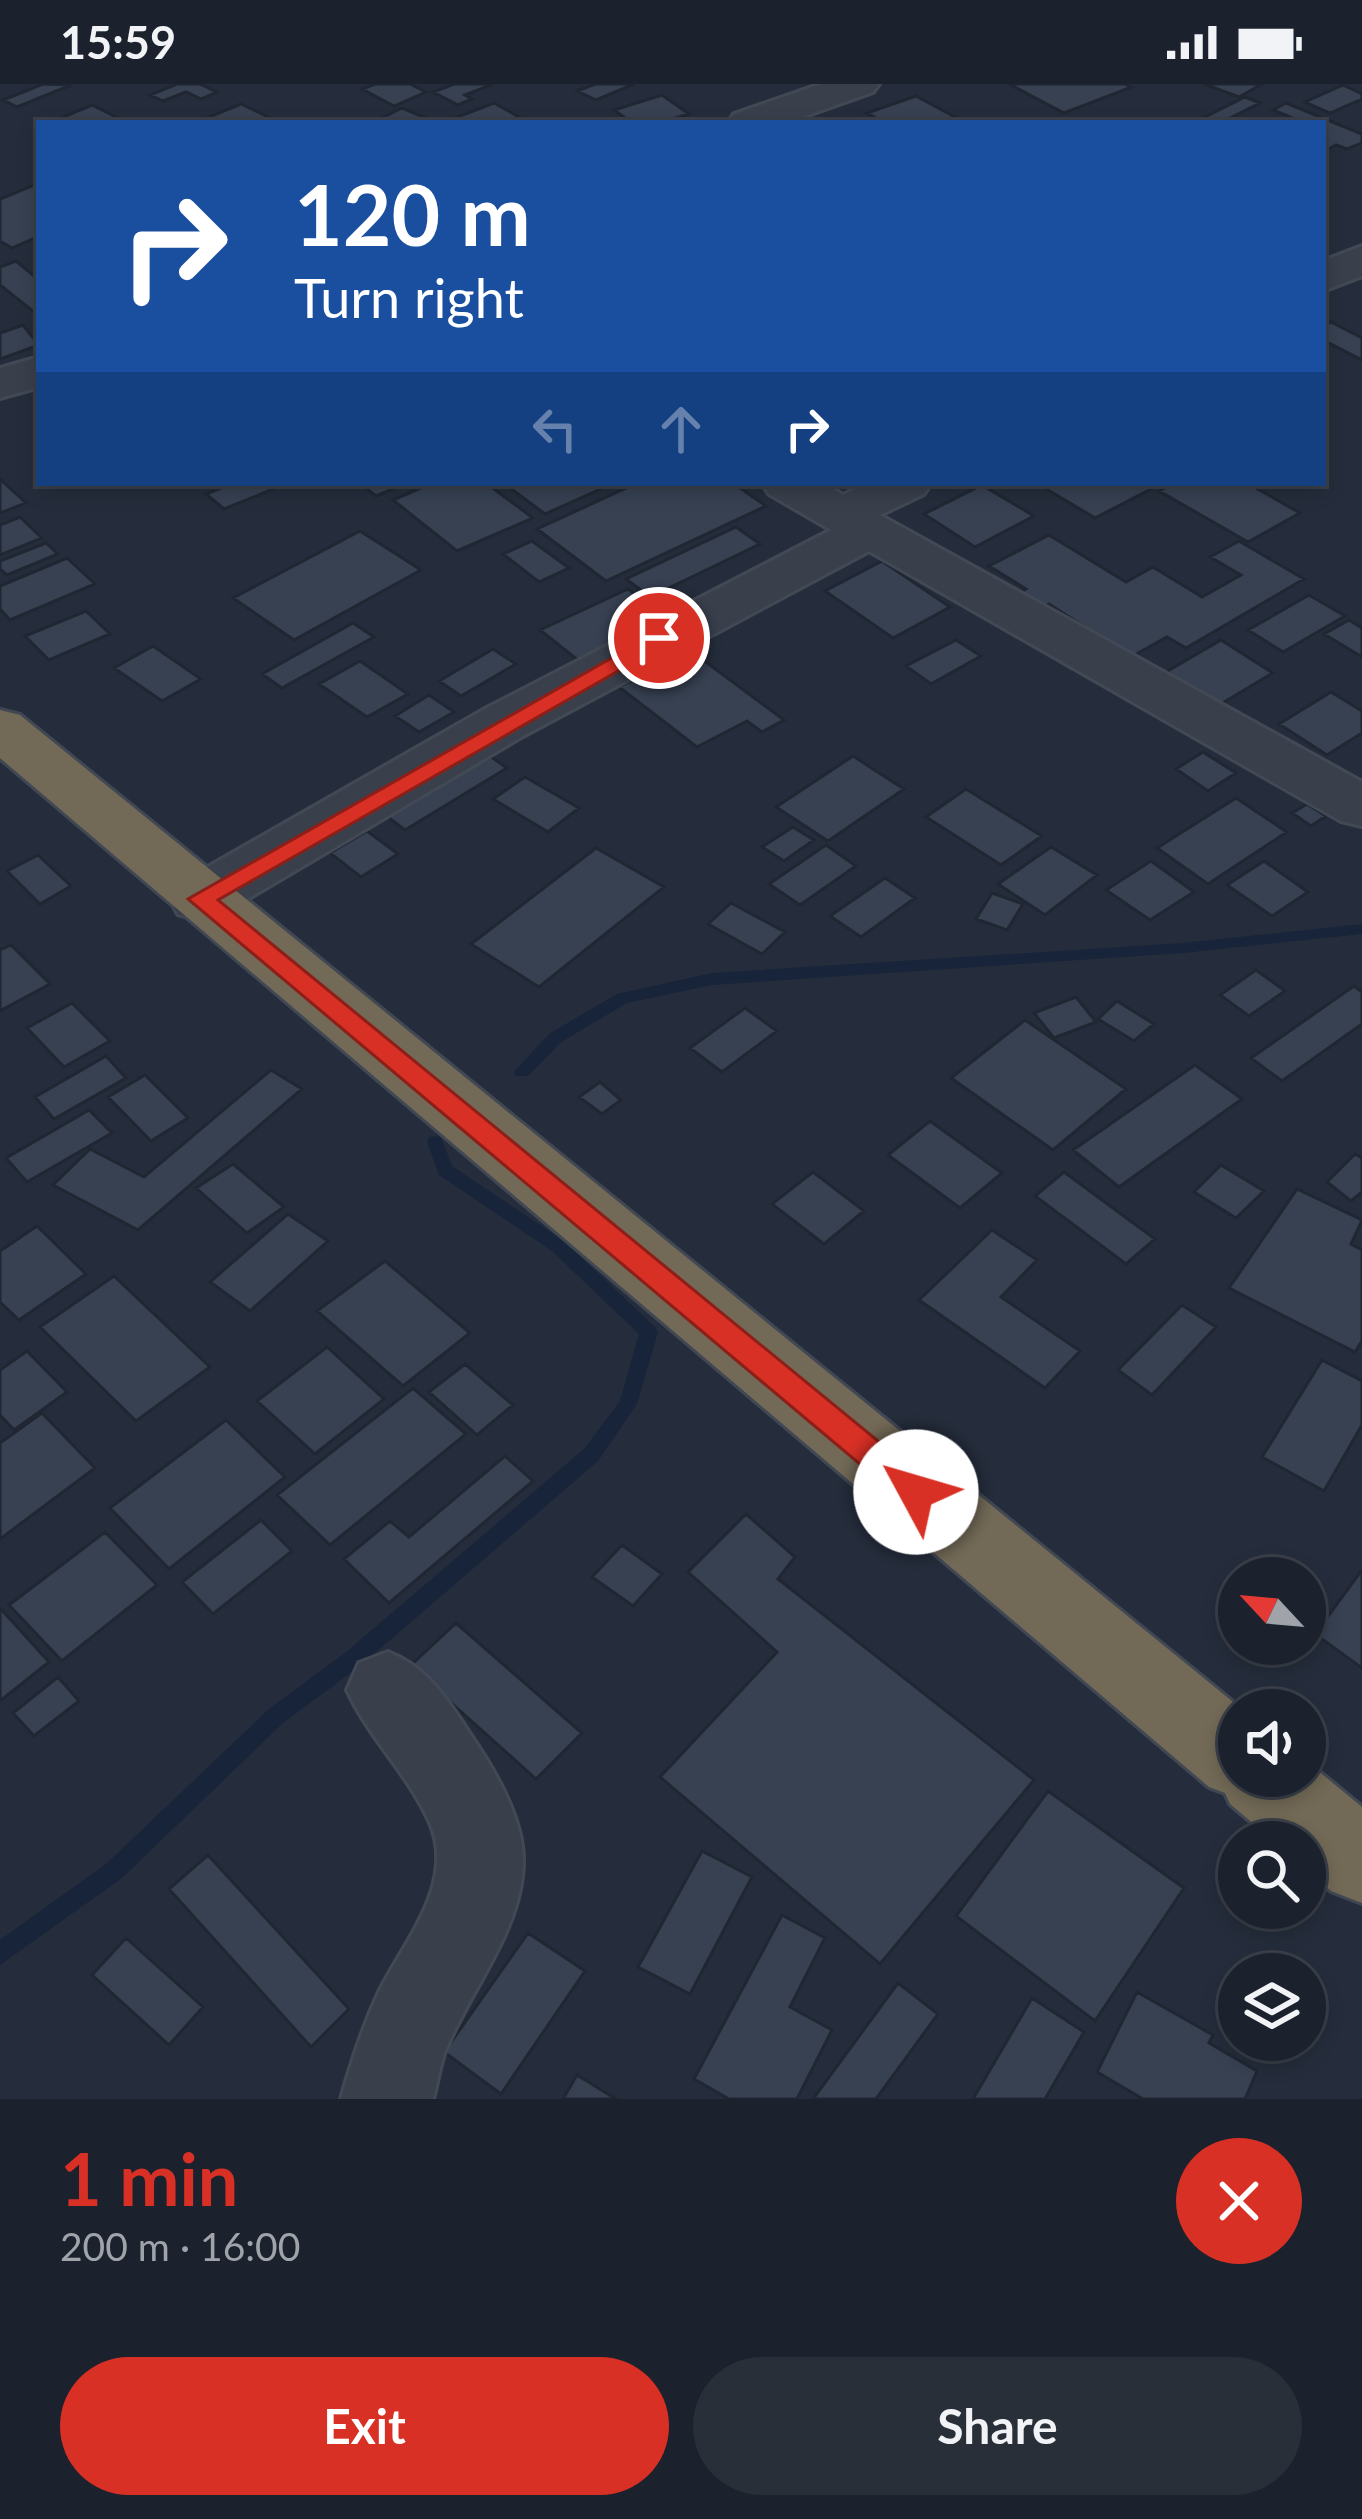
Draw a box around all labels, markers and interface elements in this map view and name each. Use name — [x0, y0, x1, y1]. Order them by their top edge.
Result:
text: 15:59 — [60, 15, 176, 69]
text: 120 m — [294, 163, 531, 264]
icon: right — [96, 168, 252, 324]
text: Turn right — [294, 265, 524, 330]
icon: left — [522, 396, 588, 462]
icon: ahead — [648, 396, 714, 462]
icon: right — [774, 396, 840, 462]
pin — [608, 587, 710, 689]
icon: arrive — [626, 605, 692, 671]
position arrow — [853, 1429, 979, 1555]
north arrow — [1218, 1557, 1326, 1665]
map controls — [1218, 1557, 1326, 2061]
button: sound — [1218, 1689, 1326, 1797]
button: search — [1218, 1821, 1326, 1929]
button: layers — [1218, 1953, 1326, 2061]
text: 1 min — [60, 2135, 238, 2221]
button: close — [1176, 2138, 1302, 2264]
text: 200 m · 16:00 — [60, 2223, 300, 2269]
button: Exit — [60, 2357, 669, 2495]
button: Share — [693, 2357, 1302, 2495]

